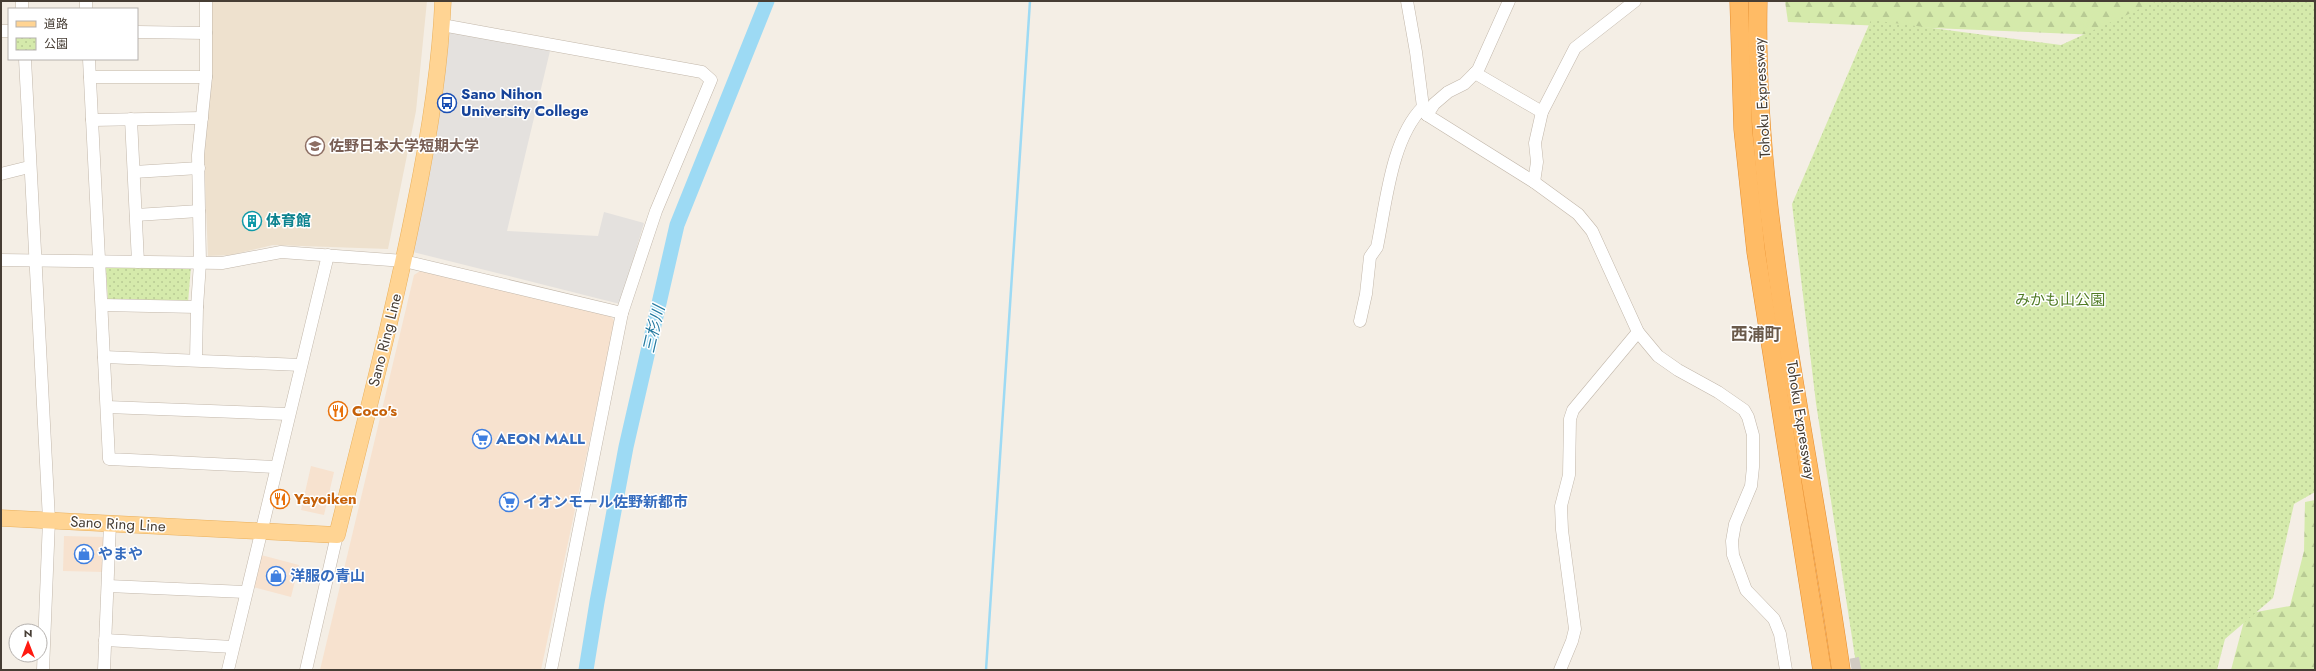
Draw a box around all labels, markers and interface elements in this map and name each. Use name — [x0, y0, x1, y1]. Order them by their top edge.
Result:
legend — [8, 8, 138, 60]
text: 道路 — [44, 15, 68, 33]
text: 公園 — [44, 35, 68, 53]
street label: Tohoku Expressway — [1748, 37, 1776, 159]
place label: Sano Nihon University College — [461, 83, 589, 122]
bus stop icon: Sano Nihon University College — [436, 92, 458, 114]
school or university icon: 佐野日本大学短期大学 — [304, 135, 326, 157]
place label: 佐野日本大学短期大学 — [329, 135, 479, 157]
building icon: 体育館 — [241, 210, 263, 232]
place label: 体育館 — [266, 210, 311, 232]
park label: みかも山公園 — [2015, 289, 2105, 311]
street label: Sano Ring Line — [363, 291, 407, 389]
water label: 三杉川 — [637, 301, 671, 355]
district label: 西浦町 — [1731, 322, 1782, 346]
street label: Tohoku Expressway — [1781, 359, 1821, 481]
restaurant icon: Coco's — [327, 400, 349, 422]
place label: Coco's — [352, 400, 397, 422]
supermarket icon: AEON MALL — [471, 428, 493, 450]
place label: AEON MALL — [495, 428, 585, 450]
restaurant icon: Yayoiken — [269, 488, 291, 510]
place label: Yayoiken — [293, 488, 357, 510]
supermarket icon: イオンモール佐野新都市 — [498, 491, 520, 513]
place label: イオンモール佐野新都市 — [523, 491, 688, 513]
street label: Sano Ring Line — [70, 511, 167, 537]
shop icon: やまや — [73, 543, 95, 565]
place label: やまや — [98, 543, 143, 565]
shop icon: 洋服の青山 — [265, 565, 287, 587]
place label: 洋服の青山 — [290, 565, 365, 587]
north arrow — [8, 623, 48, 663]
text: N — [24, 625, 32, 641]

